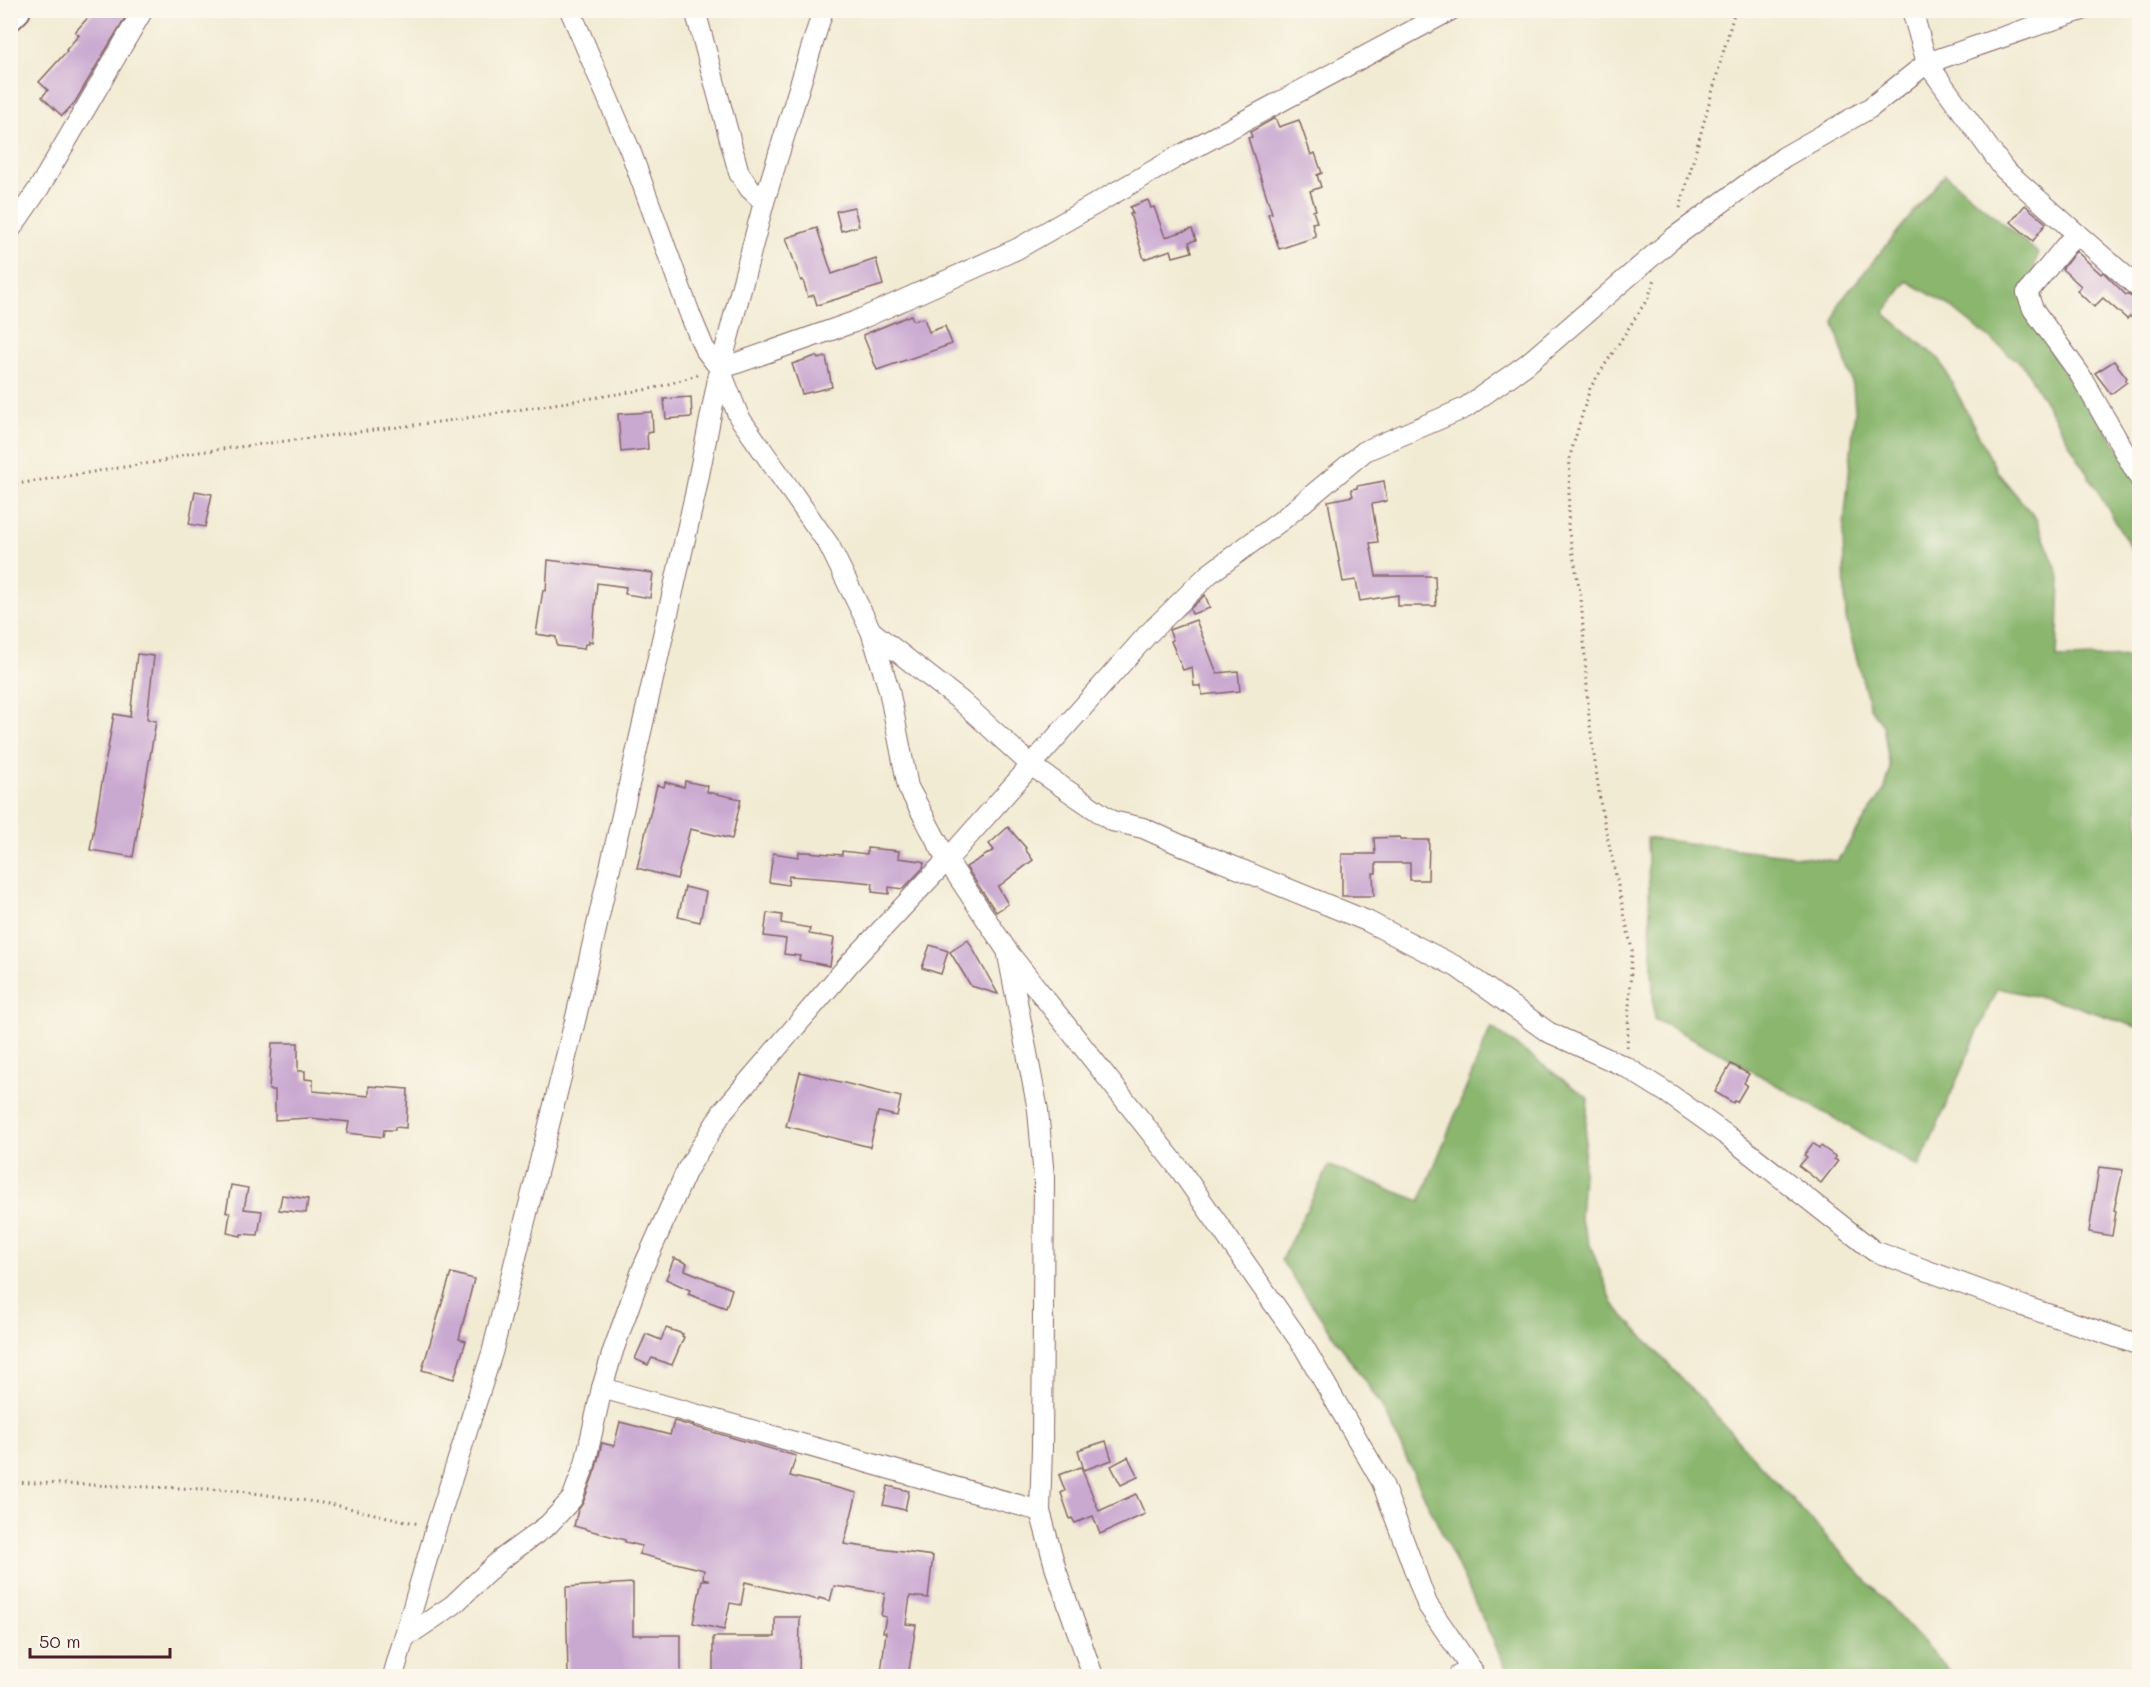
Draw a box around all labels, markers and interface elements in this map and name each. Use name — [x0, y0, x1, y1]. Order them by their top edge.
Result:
scale bar — [30, 1621, 170, 1659]
text: 50 m — [39, 1629, 81, 1653]

